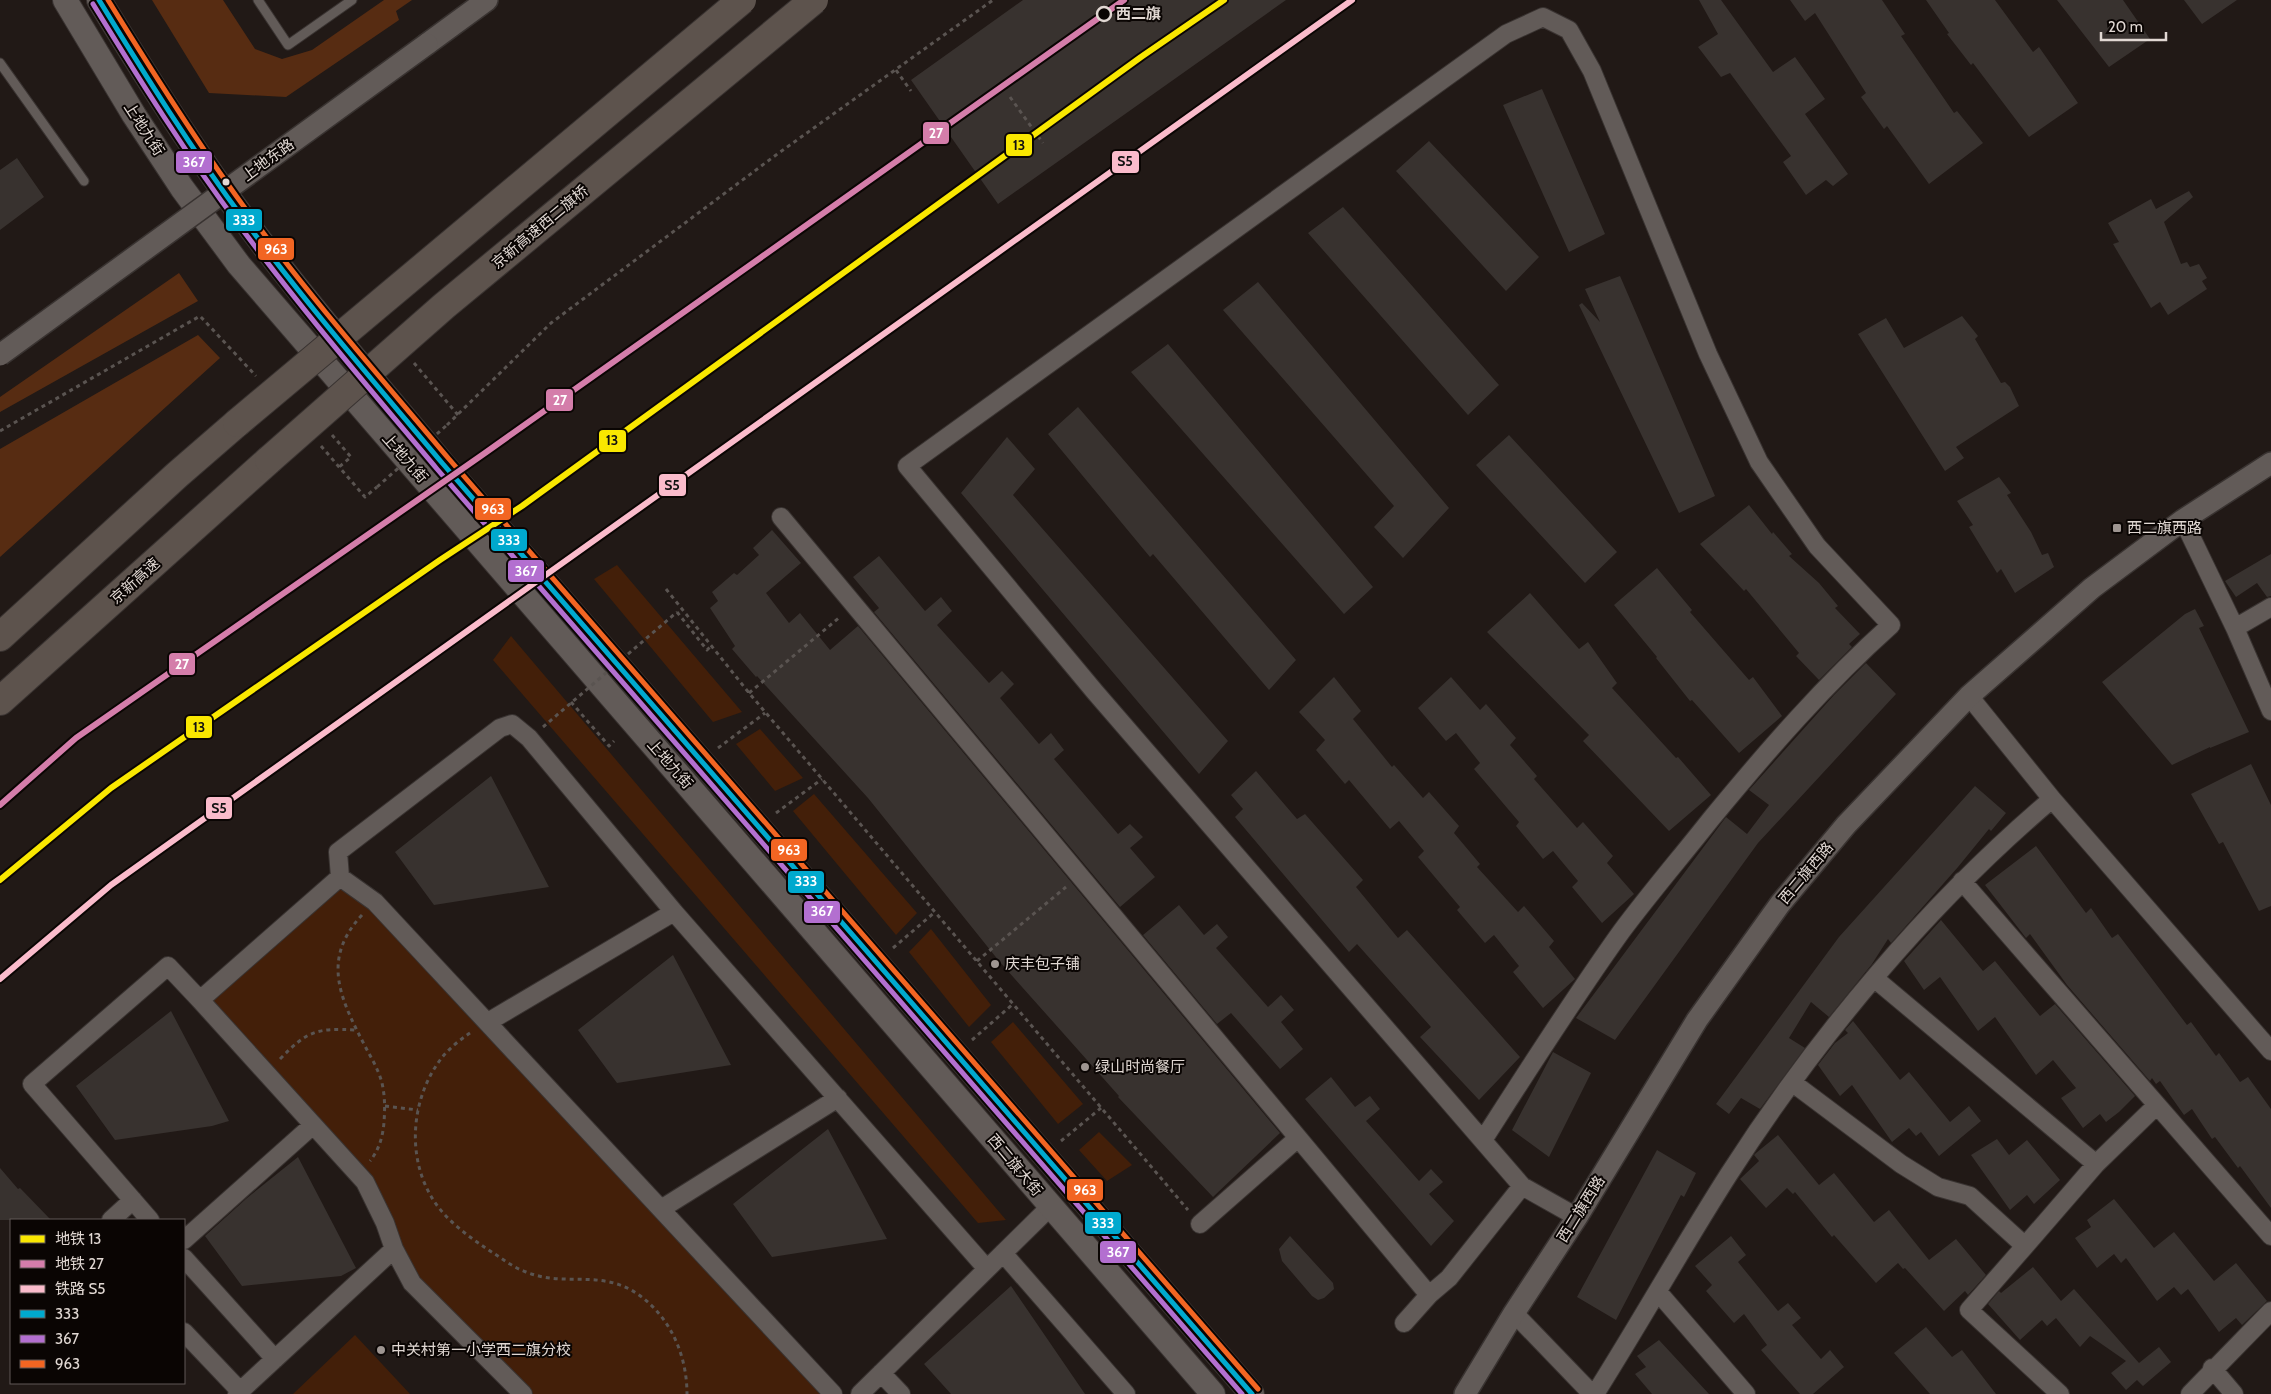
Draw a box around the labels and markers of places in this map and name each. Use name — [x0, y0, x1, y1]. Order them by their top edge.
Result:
place label: 西二旗 — [1116, 5, 1161, 23]
marker: 西二旗 — [1096, 6, 1112, 22]
unlabelled marker — [221, 177, 231, 187]
place label: 西二旗西路 — [2127, 519, 2202, 537]
marker: 西二旗西路 — [2111, 522, 2123, 534]
place label: 庆丰包子铺 — [1005, 955, 1080, 973]
marker: 庆丰包子铺 — [989, 958, 1001, 970]
place label: 绿山时尚餐厅 — [1095, 1058, 1185, 1076]
marker: 绿山时尚餐厅 — [1079, 1061, 1091, 1073]
place label: 中关村第一小学西二旗分校 — [391, 1341, 571, 1359]
marker: 中关村第一小学西二旗分校 — [375, 1344, 387, 1356]

